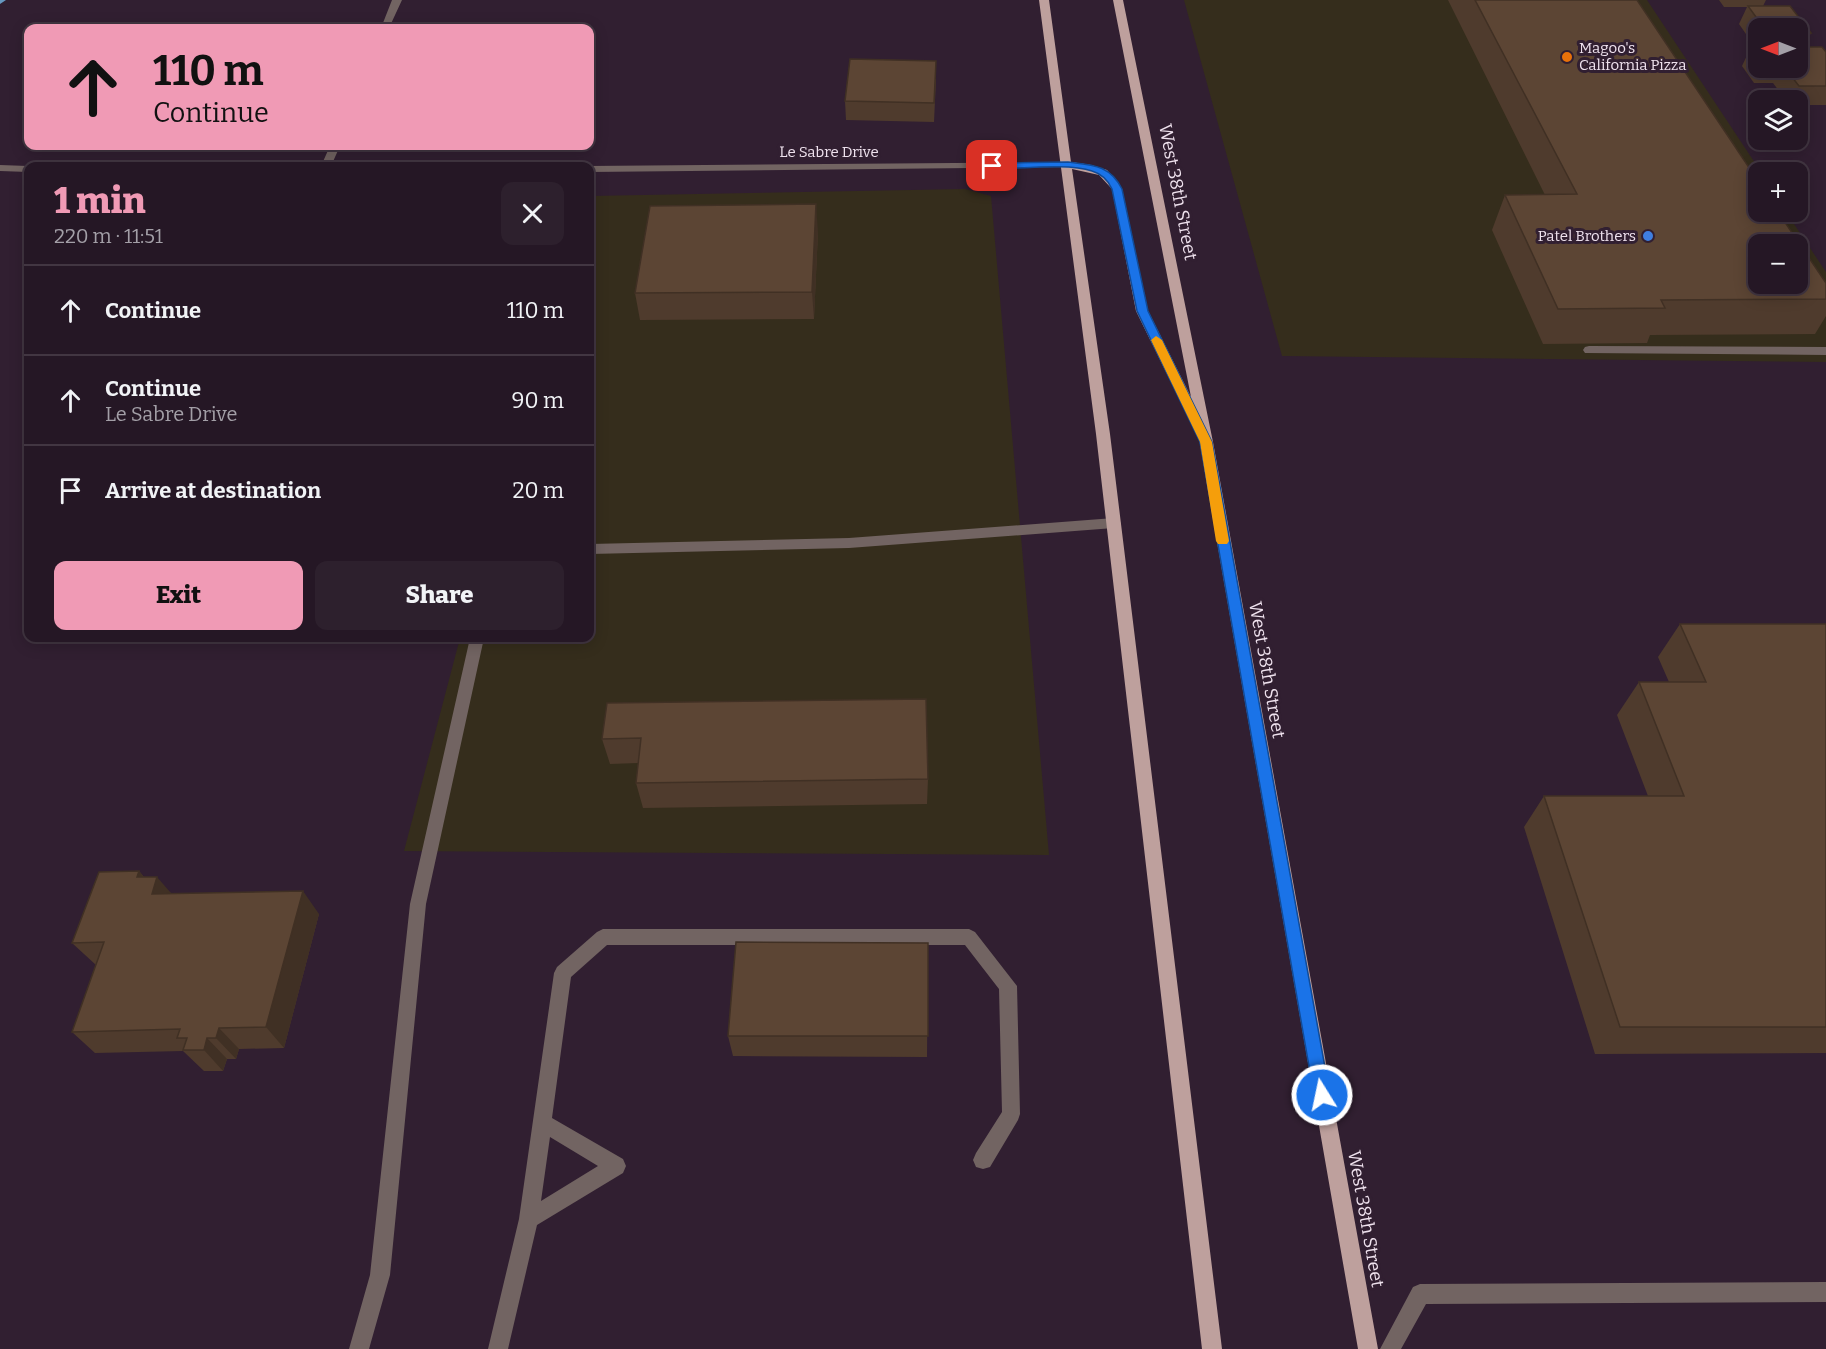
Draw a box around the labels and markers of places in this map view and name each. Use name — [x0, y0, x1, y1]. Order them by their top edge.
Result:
place label: Magoo's California Pizza — [1579, 39, 1686, 74]
marker: Magoo's California Pizza — [1560, 50, 1574, 64]
pin — [966, 140, 1017, 191]
place label: Patel Brothers — [1538, 227, 1636, 245]
marker: Patel Brothers — [1641, 229, 1655, 243]

